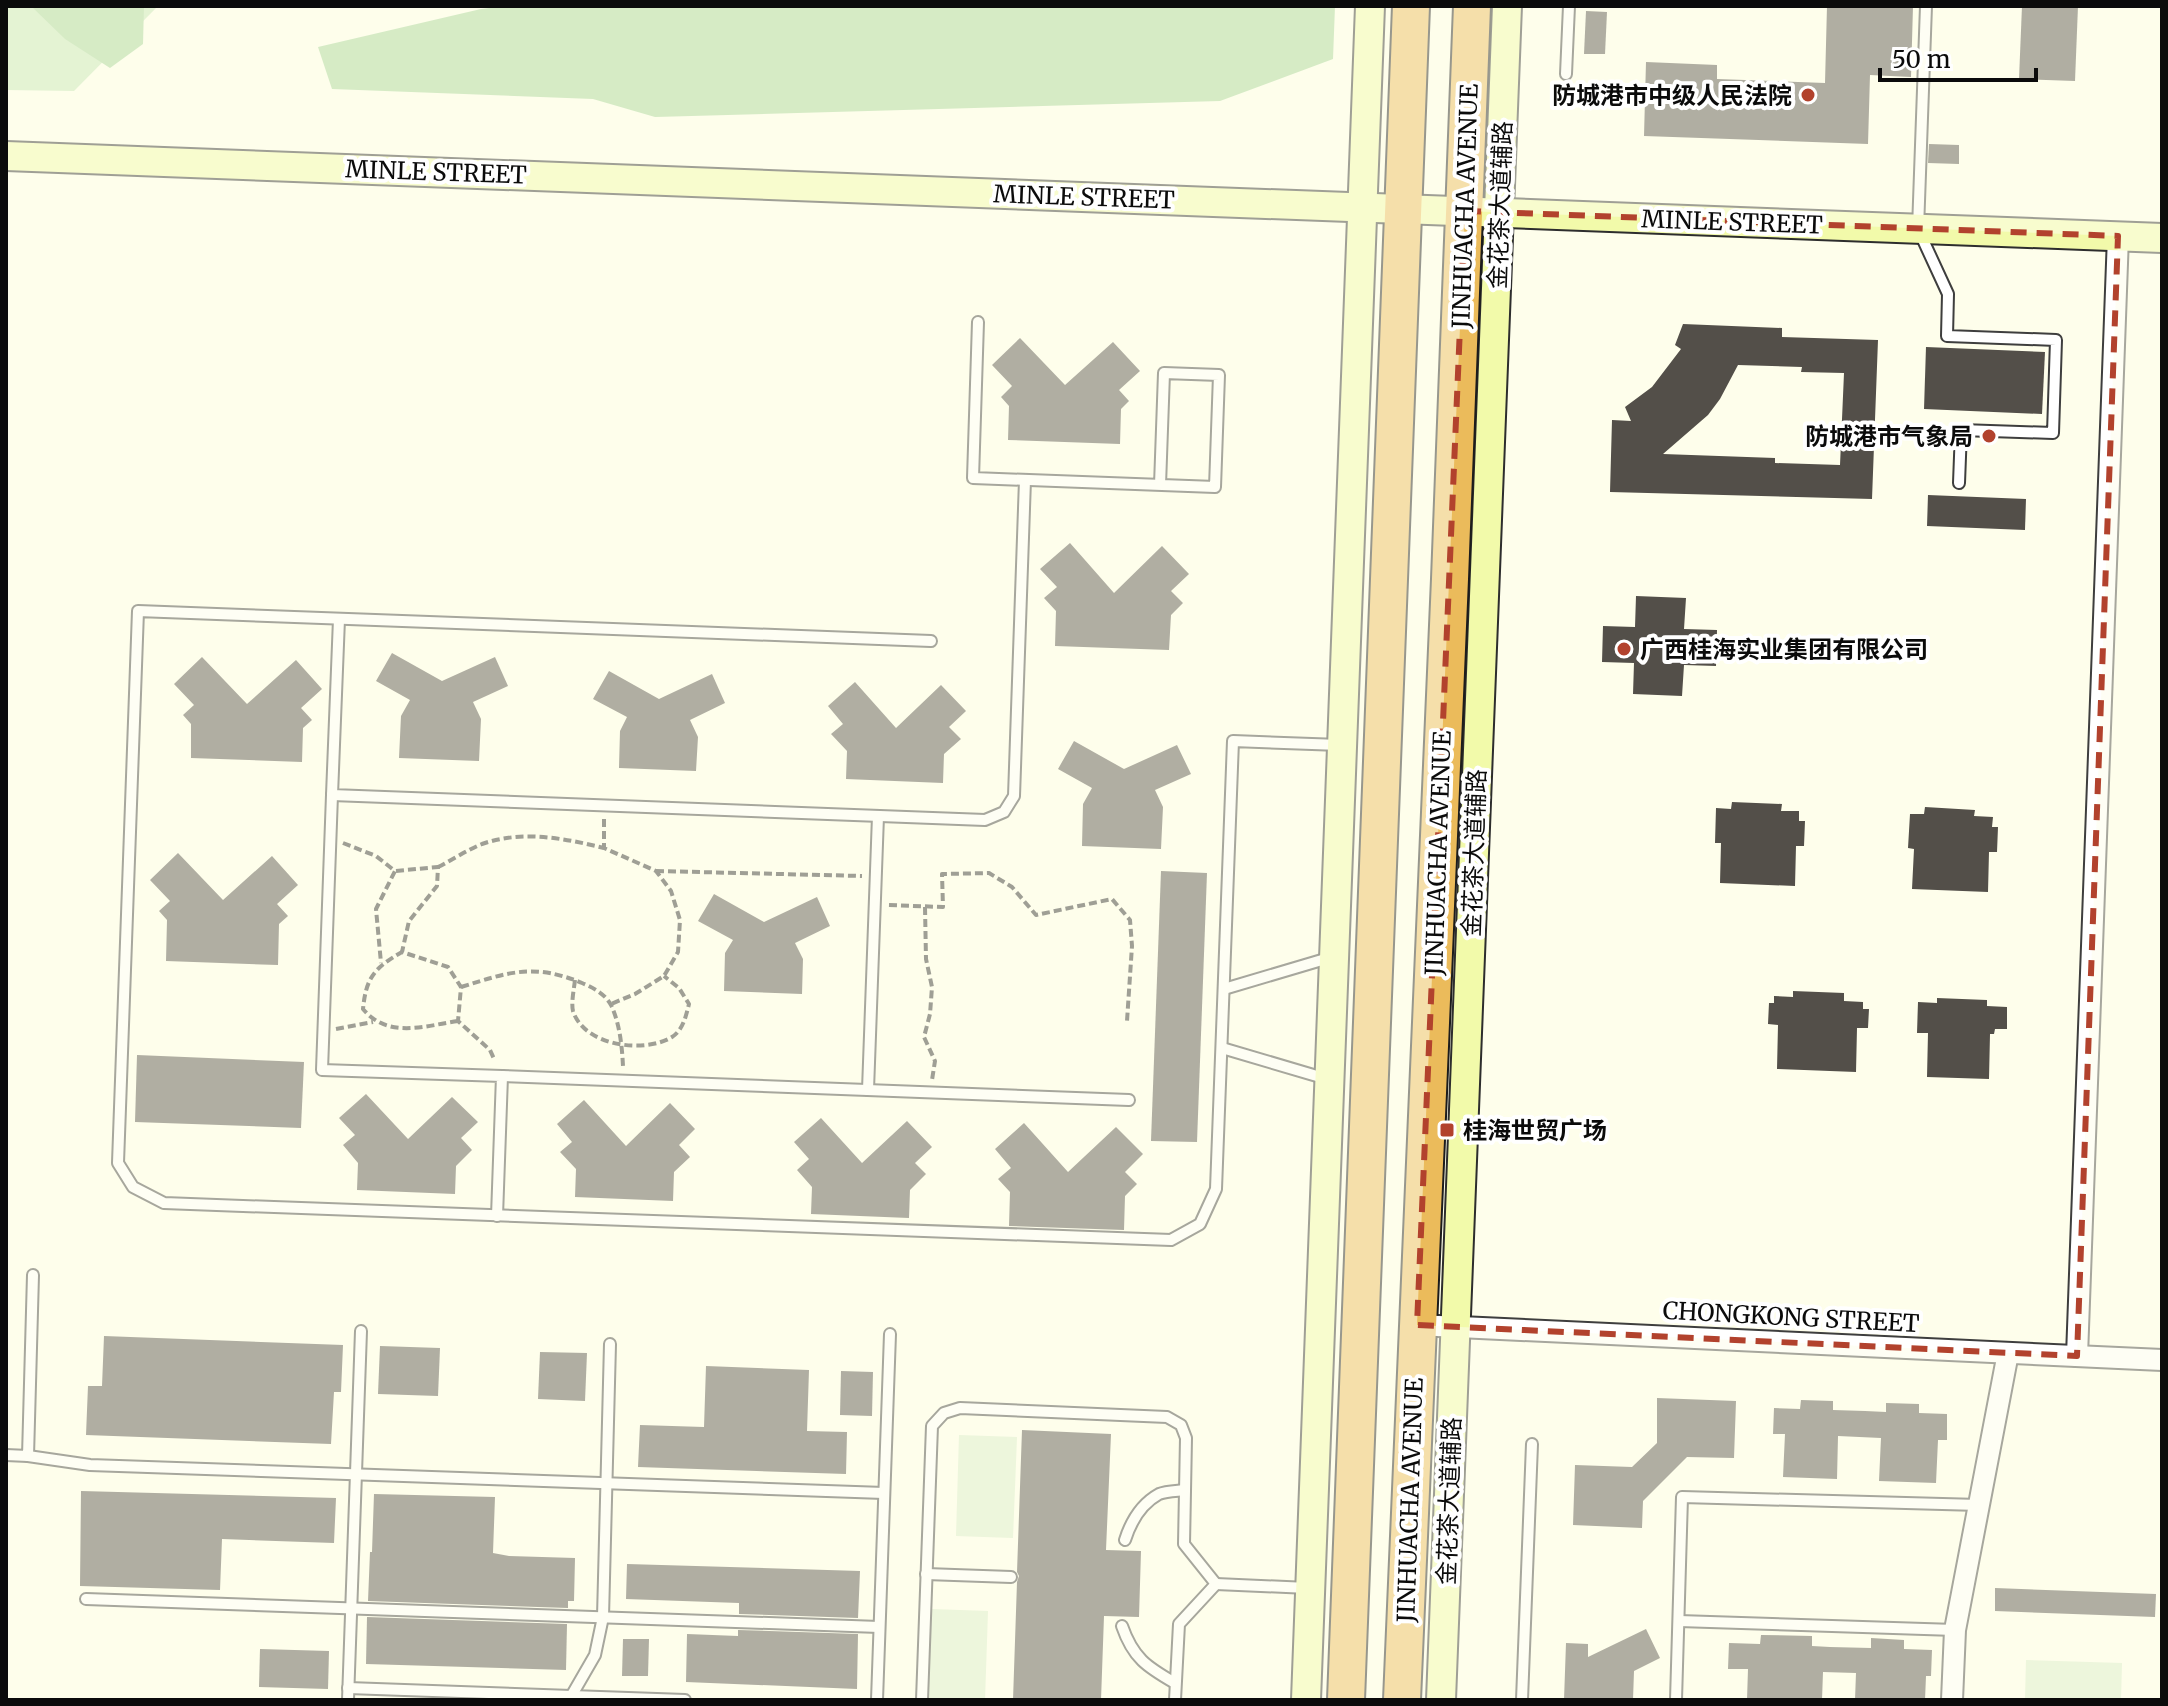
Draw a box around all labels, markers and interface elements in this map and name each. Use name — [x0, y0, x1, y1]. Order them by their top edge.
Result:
scale bar — [1880, 32, 2036, 82]
text: 50 m — [1892, 44, 1951, 75]
place label: 防城港市中级人民法院 — [1552, 80, 1792, 111]
street label: JINHUACHA AVENUE — [1445, 82, 1485, 330]
marker: 防城港市中级人民法院 — [1799, 86, 1817, 104]
street label: 金花茶大道辅路 — [1482, 121, 1518, 289]
street label: MINLE STREET — [345, 153, 528, 191]
street label: MINLE STREET — [993, 178, 1176, 216]
street label: MINLE STREET — [1641, 203, 1824, 241]
place label: 防城港市气象局 — [1805, 421, 1973, 452]
marker: 防城港市气象局 — [1980, 427, 1998, 445]
place label: 广西桂海实业集团有限公司 — [1640, 634, 1928, 665]
marker: 广西桂海实业集团有限公司 — [1615, 640, 1633, 658]
street label: JINHUACHA AVENUE — [1418, 729, 1458, 977]
street label: 金花茶大道辅路 — [1456, 769, 1492, 937]
place label: 桂海世贸广场 — [1463, 1115, 1607, 1146]
marker: 桂海世贸广场 — [1438, 1121, 1456, 1139]
street label: CHONGKONG STREET — [1662, 1295, 1920, 1339]
street label: JINHUACHA AVENUE — [1390, 1376, 1430, 1624]
street label: 金花茶大道辅路 — [1431, 1417, 1467, 1585]

